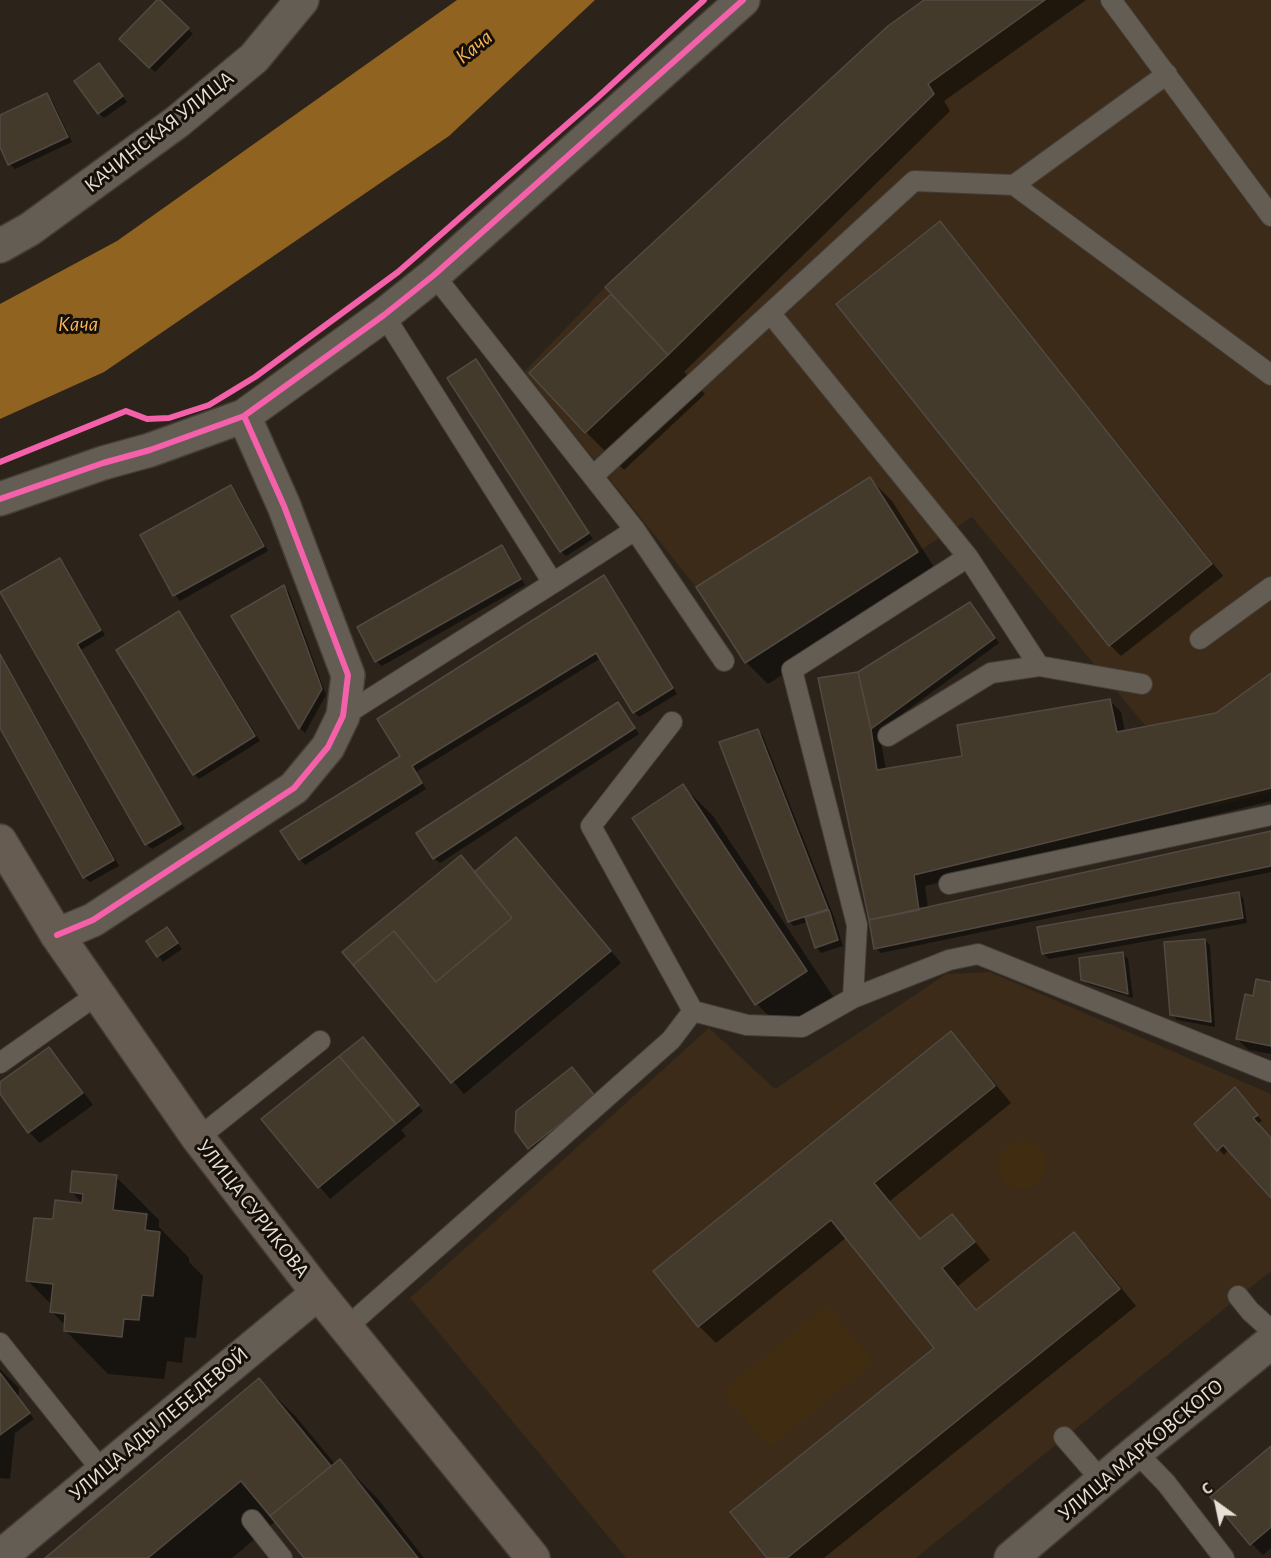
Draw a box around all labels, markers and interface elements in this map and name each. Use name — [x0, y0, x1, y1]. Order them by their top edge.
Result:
water label: Кача — [450, 24, 498, 70]
street label: КАЧИНСКАЯ УЛИЦА — [79, 66, 239, 198]
water label: Кача — [58, 311, 98, 337]
street label: УЛИЦА СУРИКОВА — [191, 1135, 315, 1283]
street label: УЛИЦА АДЫ ЛЕБЕДЕВОЙ — [64, 1342, 254, 1506]
street label: УЛИЦА МАРКОВСКОГО — [1053, 1374, 1229, 1526]
north arrow — [1187, 1474, 1247, 1534]

